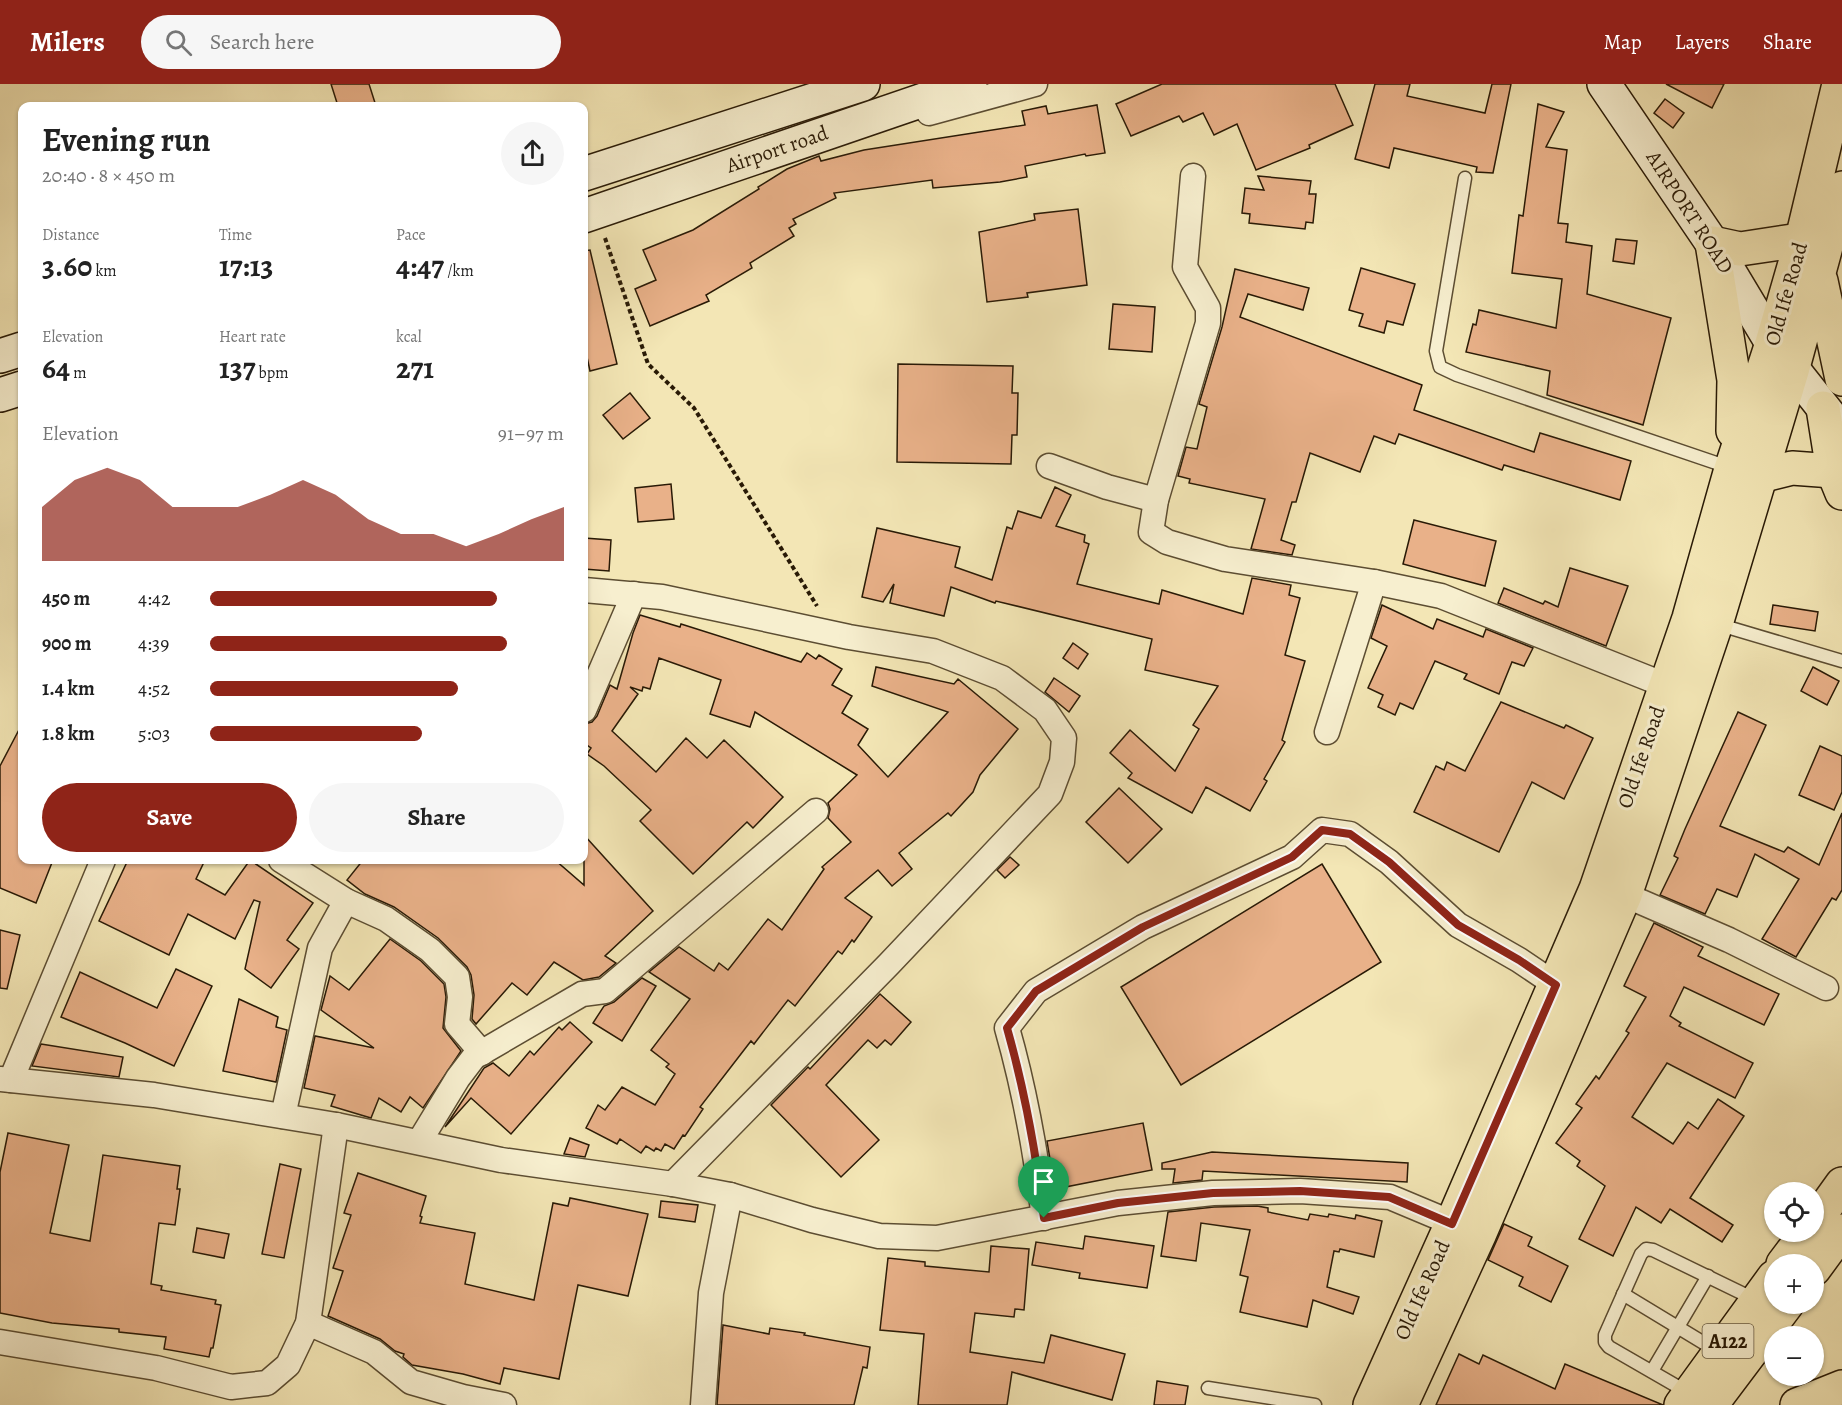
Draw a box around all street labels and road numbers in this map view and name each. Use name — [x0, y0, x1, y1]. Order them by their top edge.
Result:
street label: Airport road — [721, 118, 832, 180]
street label: AIRPORT ROAD — [1639, 144, 1740, 279]
street label: Old Ife Road — [1758, 238, 1814, 349]
street label: Old Ife Road — [1610, 701, 1672, 812]
street label: Old Ife Road — [1388, 1235, 1457, 1344]
road number: A122 — [1702, 1324, 1754, 1358]

